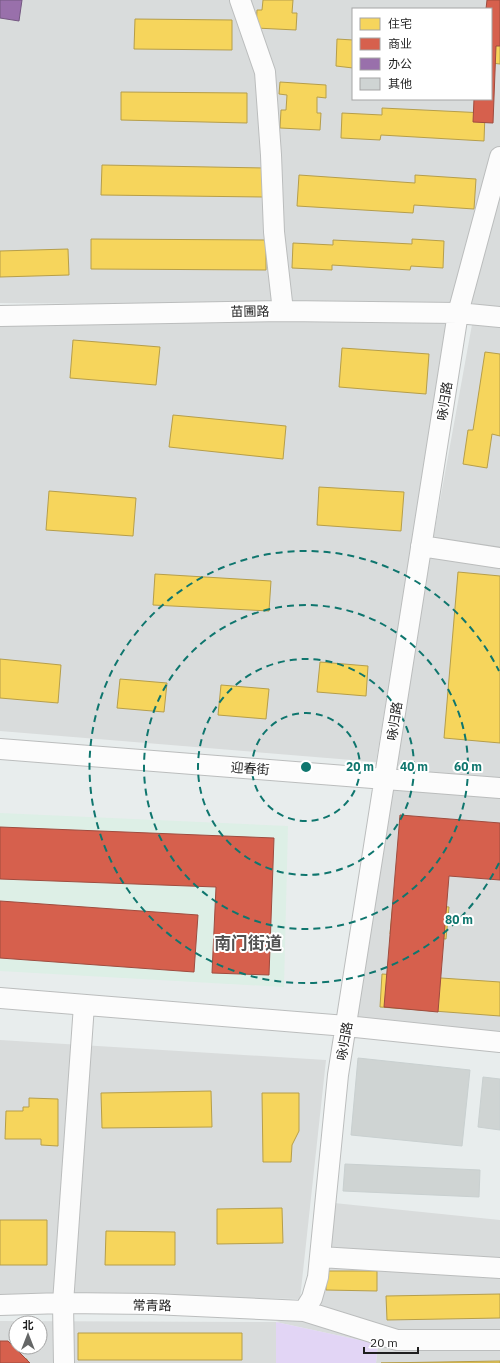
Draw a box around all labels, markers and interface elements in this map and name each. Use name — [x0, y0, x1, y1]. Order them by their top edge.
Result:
legend — [352, 8, 492, 100]
text: 住宅 — [388, 16, 412, 31]
text: 商业 — [388, 36, 412, 51]
text: 办公 — [388, 56, 412, 71]
text: 其他 — [388, 76, 412, 91]
street label: 苗圃路 — [230, 303, 270, 320]
street label: 咏归路 — [433, 380, 456, 422]
street label: 咏归路 — [383, 700, 406, 742]
street label: 迎春街 — [230, 759, 270, 778]
text: 20 m — [346, 759, 374, 774]
text: 40 m — [400, 759, 428, 774]
text: 60 m — [454, 759, 482, 774]
centre of rings — [299, 760, 313, 774]
text: 80 m — [445, 912, 473, 927]
district label: 南门街道 — [214, 932, 282, 954]
street label: 咏归路 — [333, 1020, 356, 1062]
street label: 常青路 — [132, 1297, 172, 1314]
north arrow — [8, 1315, 48, 1355]
text: 北 — [23, 1318, 34, 1332]
scale bar — [364, 1329, 418, 1355]
text: 20 m — [370, 1335, 398, 1350]

